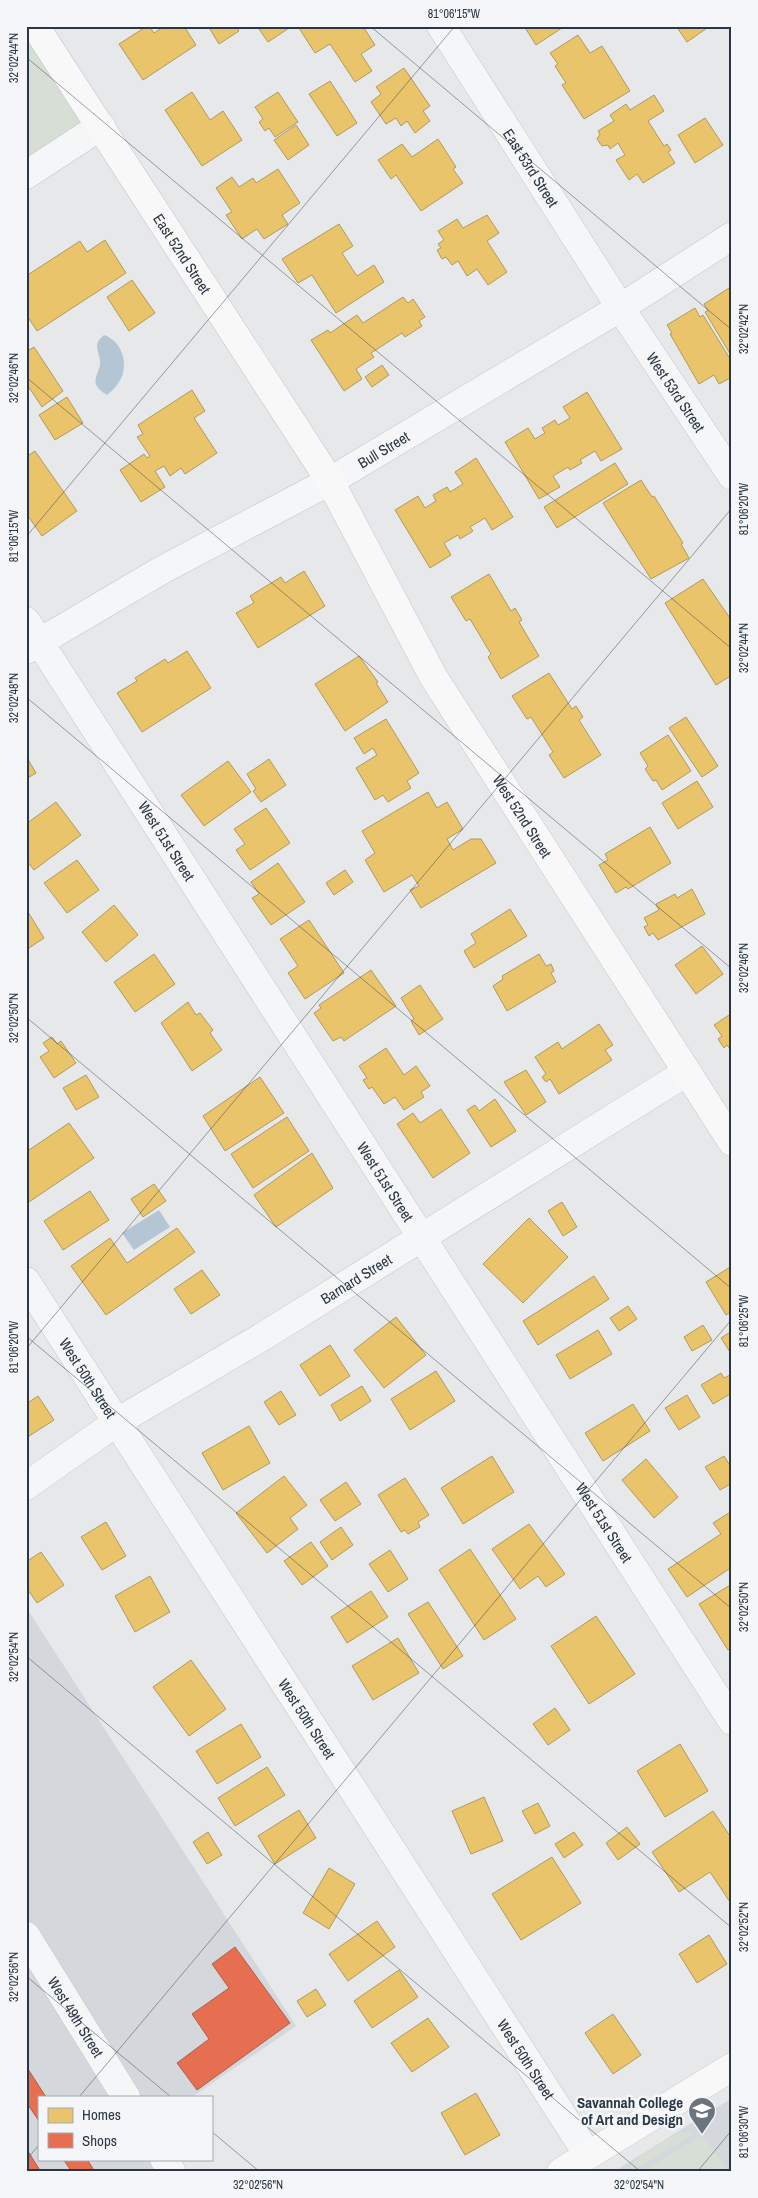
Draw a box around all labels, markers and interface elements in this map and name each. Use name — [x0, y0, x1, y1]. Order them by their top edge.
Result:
text: 81°06'15"W — [428, 6, 481, 22]
text: 32°02'44"N — [6, 33, 22, 83]
street label: East 53rd Street — [499, 125, 564, 211]
street label: East 52nd Street — [149, 209, 217, 298]
text: 32°02'42"N — [736, 304, 752, 354]
street label: West 53rd Street — [642, 348, 711, 437]
text: 32°02'46"N — [6, 353, 22, 403]
street label: Bull Street — [354, 425, 414, 473]
text: 81°06'20"W — [736, 482, 752, 535]
text: 81°06'15"W — [6, 509, 22, 562]
text: 32°02'44"N — [736, 623, 752, 673]
text: 32°02'48"N — [6, 673, 22, 723]
street label: West 52nd Street — [488, 770, 557, 862]
street label: West 51st Street — [134, 797, 201, 885]
text: 32°02'46"N — [736, 943, 752, 993]
text: 32°02'50"N — [6, 993, 22, 1043]
street label: West 51st Street — [352, 1138, 419, 1226]
street label: Barnard Street — [316, 1248, 396, 1309]
text: 81°06'25"W — [736, 1294, 752, 1347]
text: 81°06'20"W — [6, 1320, 22, 1373]
street label: West 50th Street — [55, 1334, 122, 1422]
street label: West 51st Street — [571, 1478, 638, 1567]
text: 32°02'50"N — [736, 1582, 752, 1632]
text: 32°02'54"N — [6, 1632, 22, 1682]
street label: West 50th Street — [274, 1674, 341, 1763]
text: 32°02'52"N — [736, 1902, 752, 1952]
text: 32°02'56"N — [6, 1952, 22, 2002]
street label: West 49th Street — [43, 1972, 109, 2062]
street label: West 50th Street — [493, 2015, 560, 2104]
place label: Savannah College of Art and Design — [577, 2092, 683, 2130]
legend — [38, 2096, 212, 2160]
school or university icon: Savannah College of Art and Design — [687, 2096, 717, 2135]
text: Homes — [82, 2104, 121, 2125]
text: 81°06'30"W — [736, 2105, 752, 2158]
text: Shops — [82, 2130, 117, 2151]
text: 32°02'56"N — [233, 2177, 283, 2193]
text: 32°02'54"N — [614, 2177, 664, 2193]

